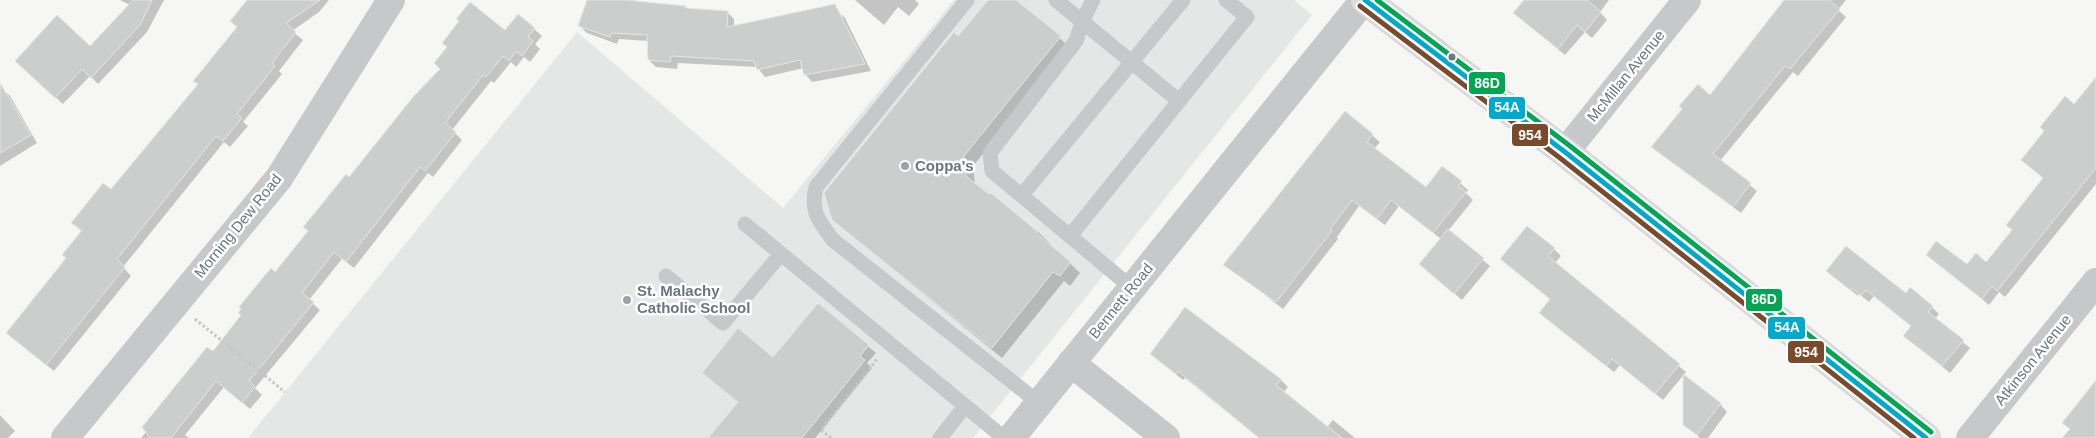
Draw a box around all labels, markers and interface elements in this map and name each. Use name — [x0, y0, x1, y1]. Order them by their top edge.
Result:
street label: McMillan Avenue — [1583, 26, 1668, 125]
unlabelled marker — [1447, 52, 1457, 62]
line badge: 86D — [1468, 71, 1506, 95]
text: 86D — [1474, 75, 1500, 91]
line badge: 54A — [1488, 96, 1526, 120]
text: 54A — [1494, 99, 1520, 115]
line badge: 954 — [1511, 123, 1549, 147]
text: 954 — [1518, 127, 1542, 143]
place label: Coppa's — [915, 157, 974, 174]
marker: Coppa's — [899, 160, 911, 172]
street label: Morning Dew Road — [191, 170, 285, 281]
street label: Bennett Road — [1085, 260, 1156, 342]
place label: St. Malachy Catholic School — [637, 282, 750, 316]
line badge: 86D — [1745, 288, 1783, 312]
text: 86D — [1751, 291, 1777, 307]
marker: St. Malachy Catholic School — [621, 294, 633, 306]
street label: Atkinson Avenue — [1991, 311, 2074, 408]
line badge: 54A — [1767, 316, 1806, 340]
text: 54A — [1774, 319, 1800, 335]
line badge: 954 — [1787, 340, 1825, 364]
text: 954 — [1794, 344, 1818, 360]

